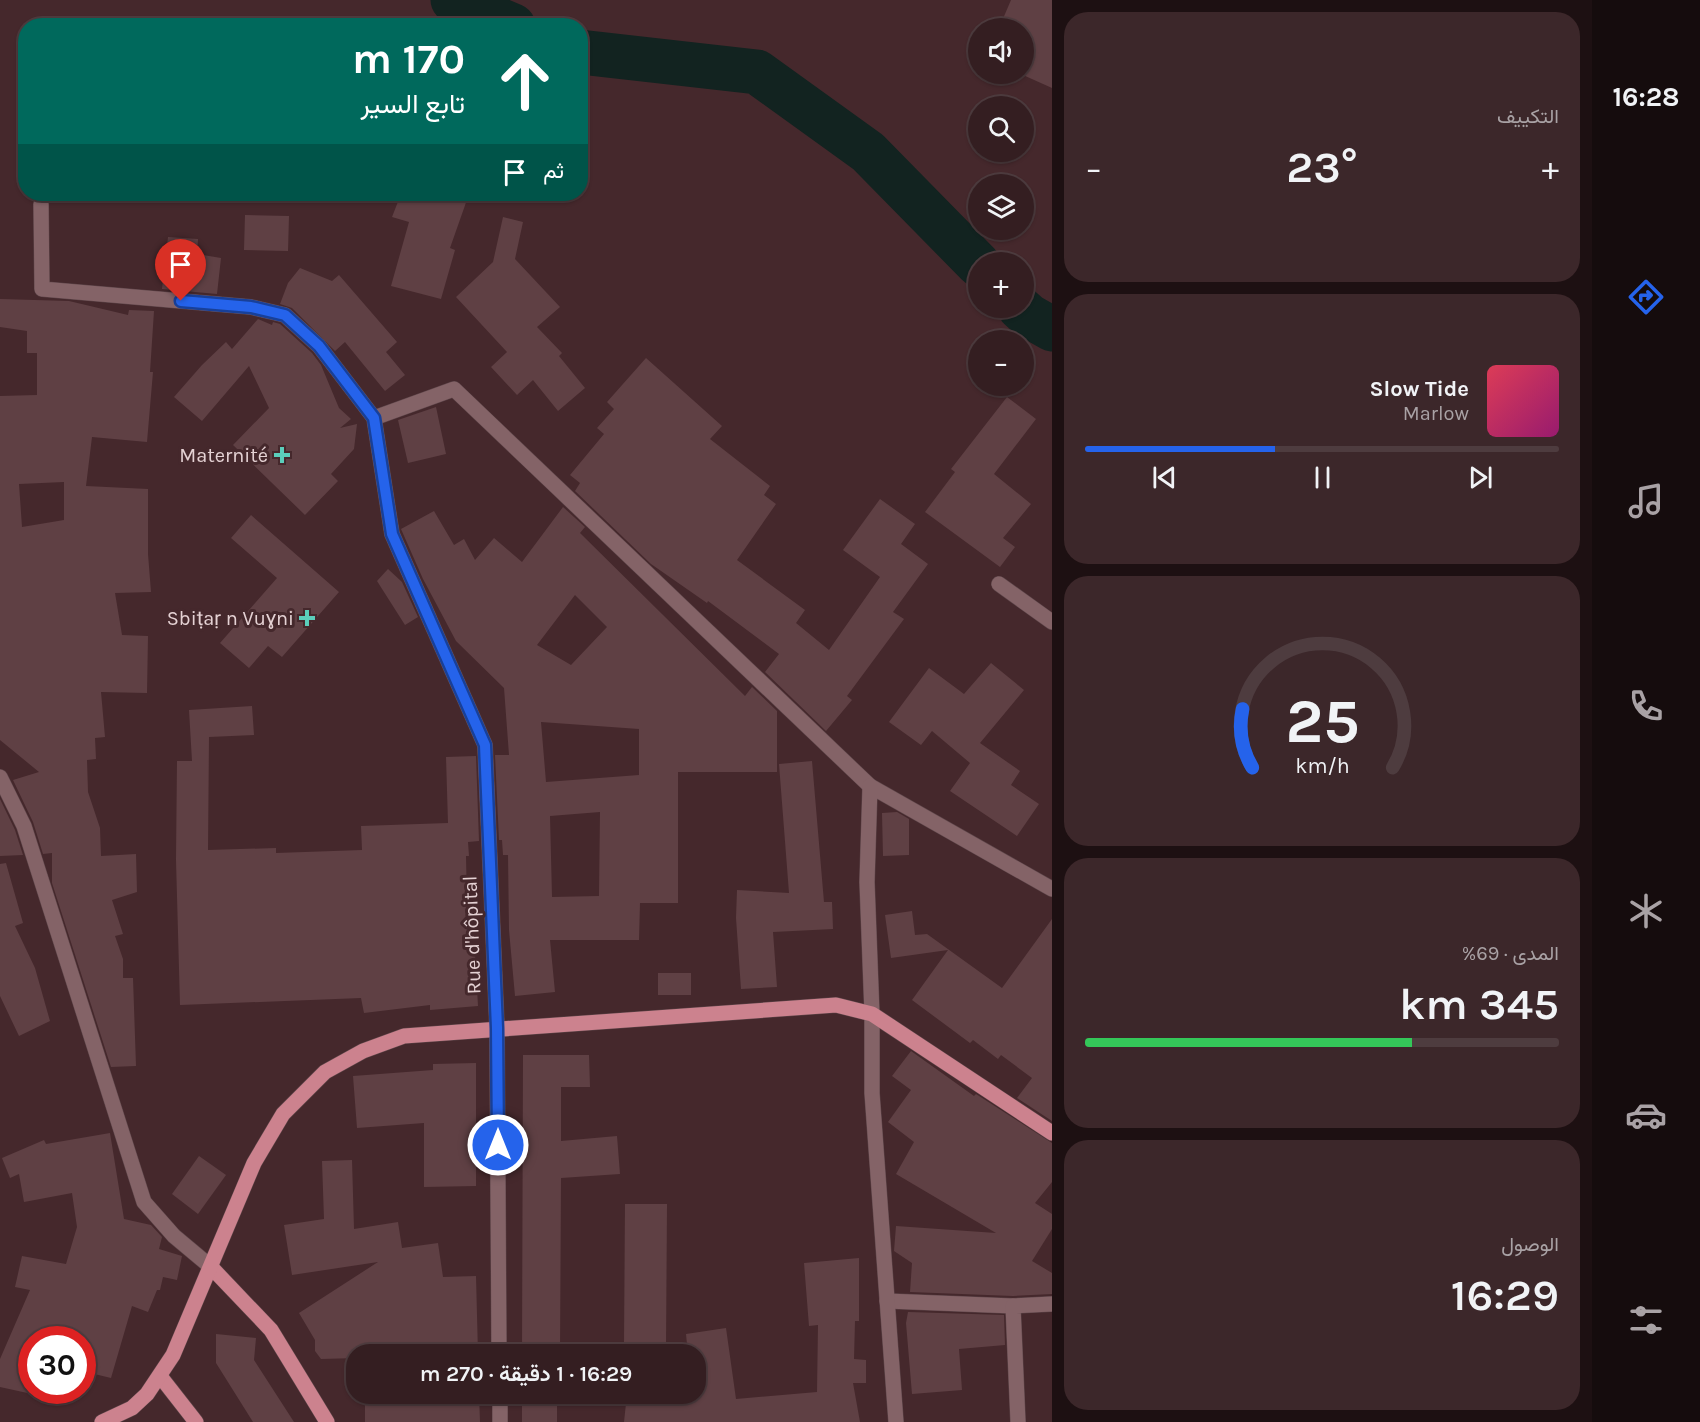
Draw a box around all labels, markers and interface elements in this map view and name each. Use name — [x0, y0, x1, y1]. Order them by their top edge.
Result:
map controls — [968, 18, 1034, 396]
button: sound — [968, 18, 1034, 84]
text: 170 m — [352, 34, 465, 84]
icon: ahead — [486, 42, 564, 120]
text: 16:28 — [1612, 81, 1680, 113]
text: تابع السير — [360, 88, 465, 120]
button: search — [968, 96, 1034, 162]
text: التكييف — [1497, 105, 1559, 128]
text: 23° — [1286, 141, 1358, 193]
text: − — [1085, 149, 1102, 187]
text: + — [1542, 149, 1559, 187]
icon: arrive — [498, 156, 531, 189]
text: ثم — [543, 158, 564, 184]
button: layers — [968, 174, 1034, 240]
pin — [155, 239, 206, 301]
icon: arrive — [164, 248, 197, 281]
button: + — [968, 252, 1034, 318]
icon: directions — [1625, 276, 1667, 318]
button: − — [968, 330, 1034, 396]
text: Slow Tide — [1370, 376, 1469, 402]
text: Marlow — [1403, 402, 1469, 425]
place label: Maternité — [179, 444, 268, 467]
marker: Maternité — [273, 446, 291, 464]
icon: previous — [1148, 461, 1181, 494]
icon: pause — [1306, 461, 1339, 494]
icon: next — [1464, 461, 1497, 494]
icon: music — [1625, 480, 1667, 522]
place label: Sbiṭaṛ n Vuɣni — [167, 607, 294, 630]
marker: Sbiṭaṛ n Vuɣni — [298, 609, 316, 627]
text: 25 — [1285, 685, 1359, 758]
icon: phone — [1625, 685, 1667, 727]
text: km/h — [1295, 753, 1349, 778]
street label: Rue d'hôpital — [458, 875, 486, 995]
icon: climate — [1625, 890, 1667, 932]
text: المدى · 69% — [1462, 942, 1559, 965]
text: 345 km — [1399, 978, 1559, 1030]
icon: car — [1625, 1094, 1667, 1136]
position arrow — [466, 1113, 530, 1177]
text: الوصول — [1501, 1233, 1559, 1256]
text: 16:29 — [1451, 1269, 1559, 1321]
icon: filters — [1625, 1299, 1667, 1341]
speed limit sign: 30 — [18, 1326, 96, 1404]
text: 16:29 · 1 دقيقة · 270 m — [420, 1361, 632, 1387]

